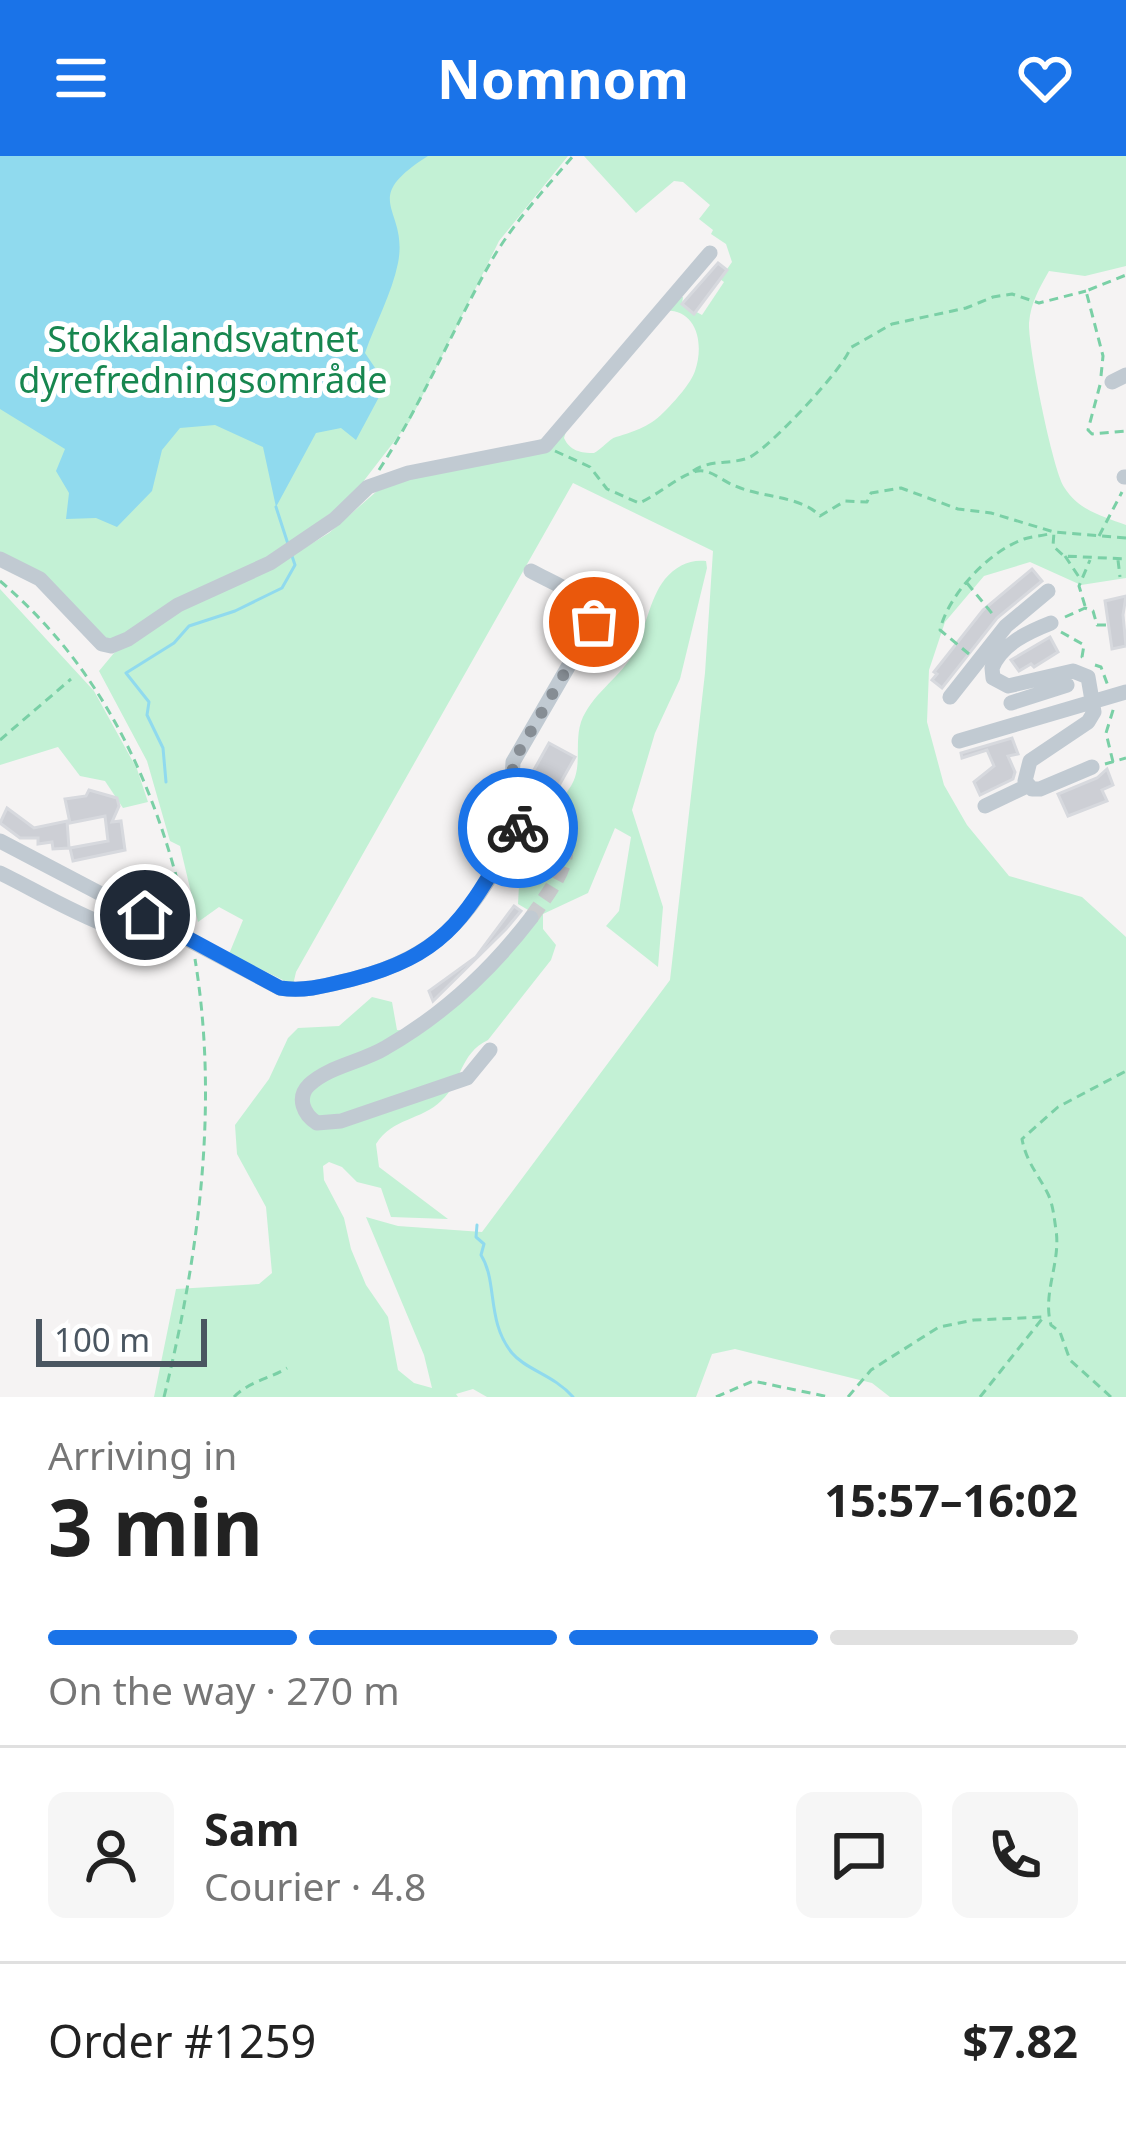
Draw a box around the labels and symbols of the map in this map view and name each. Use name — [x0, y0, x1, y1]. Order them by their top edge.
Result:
park label: Stokkalandsvatnet dyrefredningsområde — [18, 314, 388, 404]
pin — [543, 571, 645, 673]
courier — [458, 768, 578, 888]
pin — [94, 864, 196, 966]
scale bar — [36, 1313, 207, 1366]

